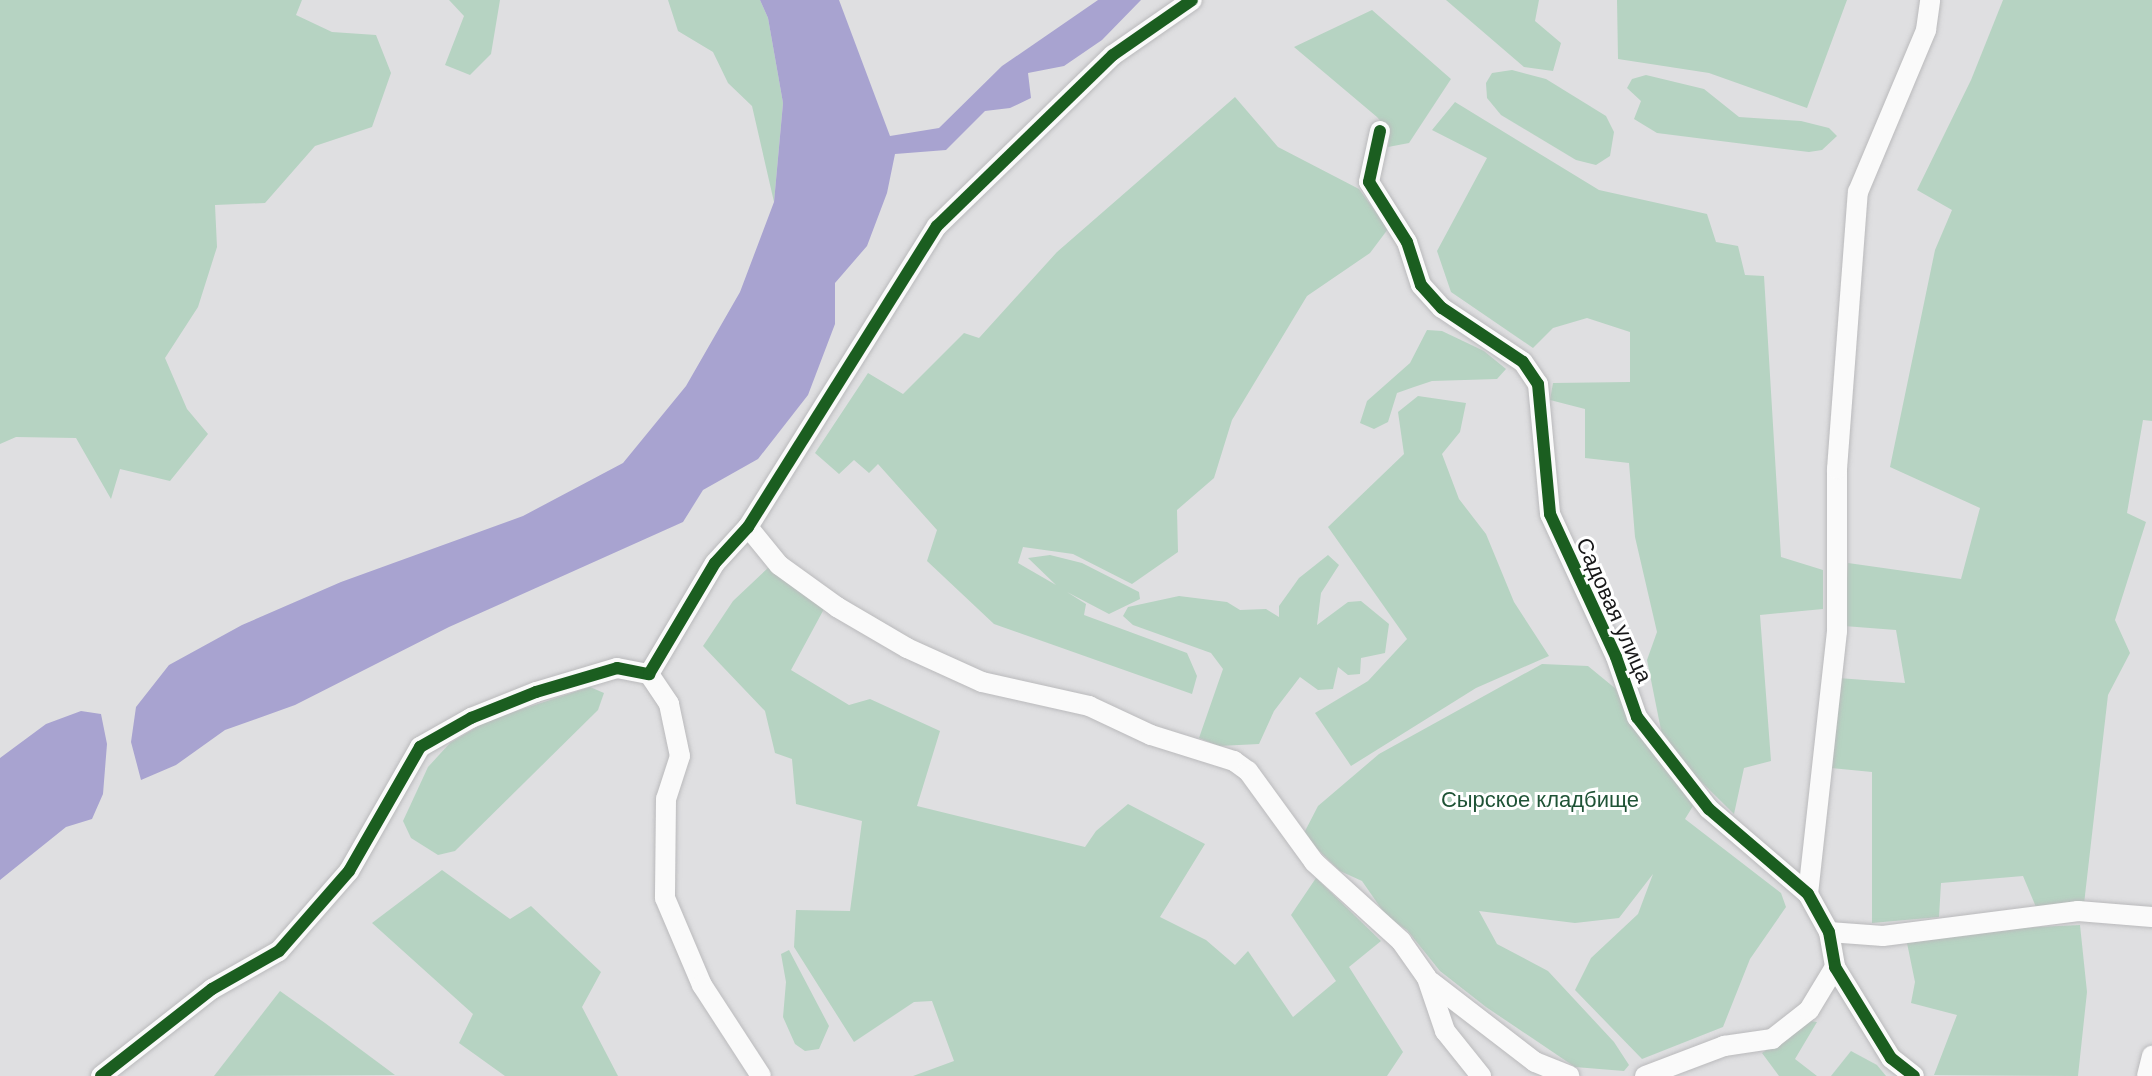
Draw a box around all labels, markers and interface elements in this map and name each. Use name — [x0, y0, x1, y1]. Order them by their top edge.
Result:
street label: Садовая улица — [1570, 534, 1658, 686]
park label: Сырское кладбище — [1441, 787, 1639, 813]

